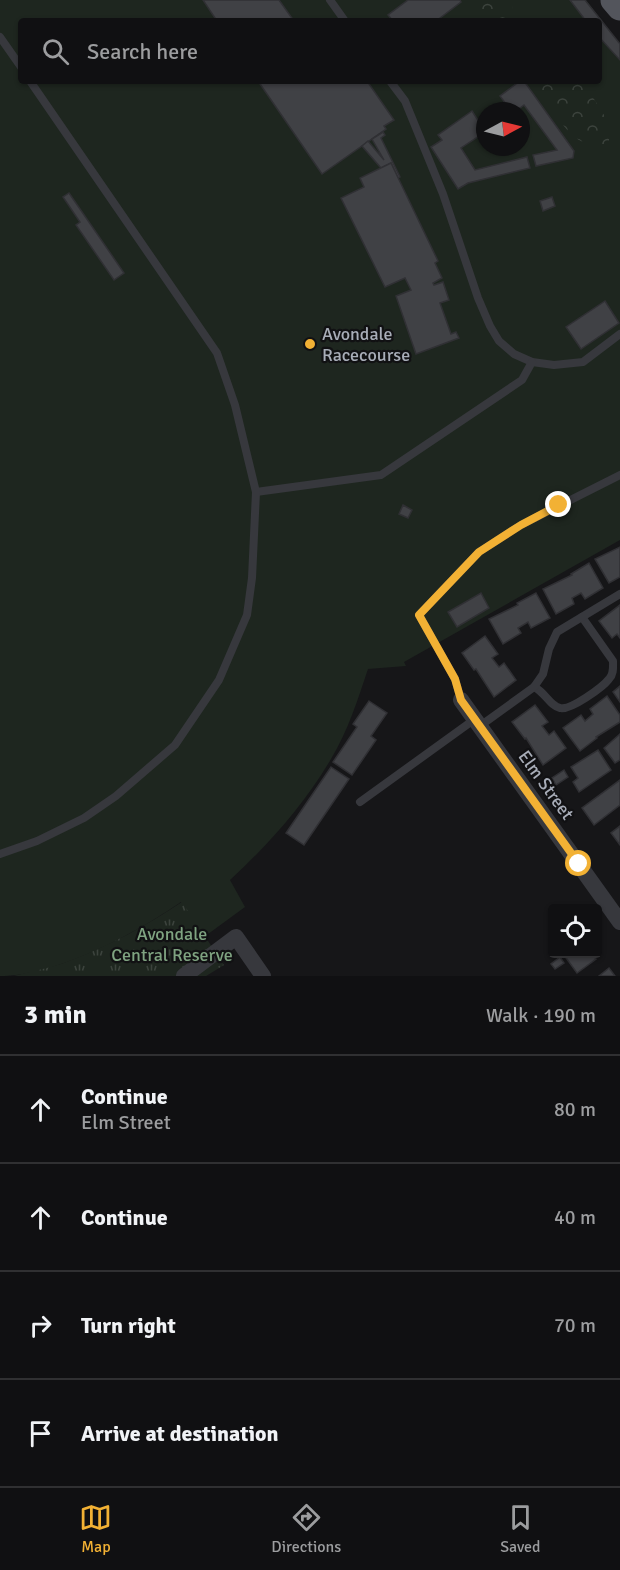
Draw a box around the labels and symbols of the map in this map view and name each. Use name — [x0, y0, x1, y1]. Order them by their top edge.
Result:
north arrow — [476, 102, 530, 156]
place label: Avondale Racecourse — [322, 323, 410, 366]
marker: Avondale Racecourse — [303, 337, 317, 351]
route end — [545, 491, 571, 517]
street label: Elm Street — [513, 746, 579, 824]
route start — [565, 850, 591, 876]
park label: Avondale Central Reserve — [111, 923, 233, 966]

